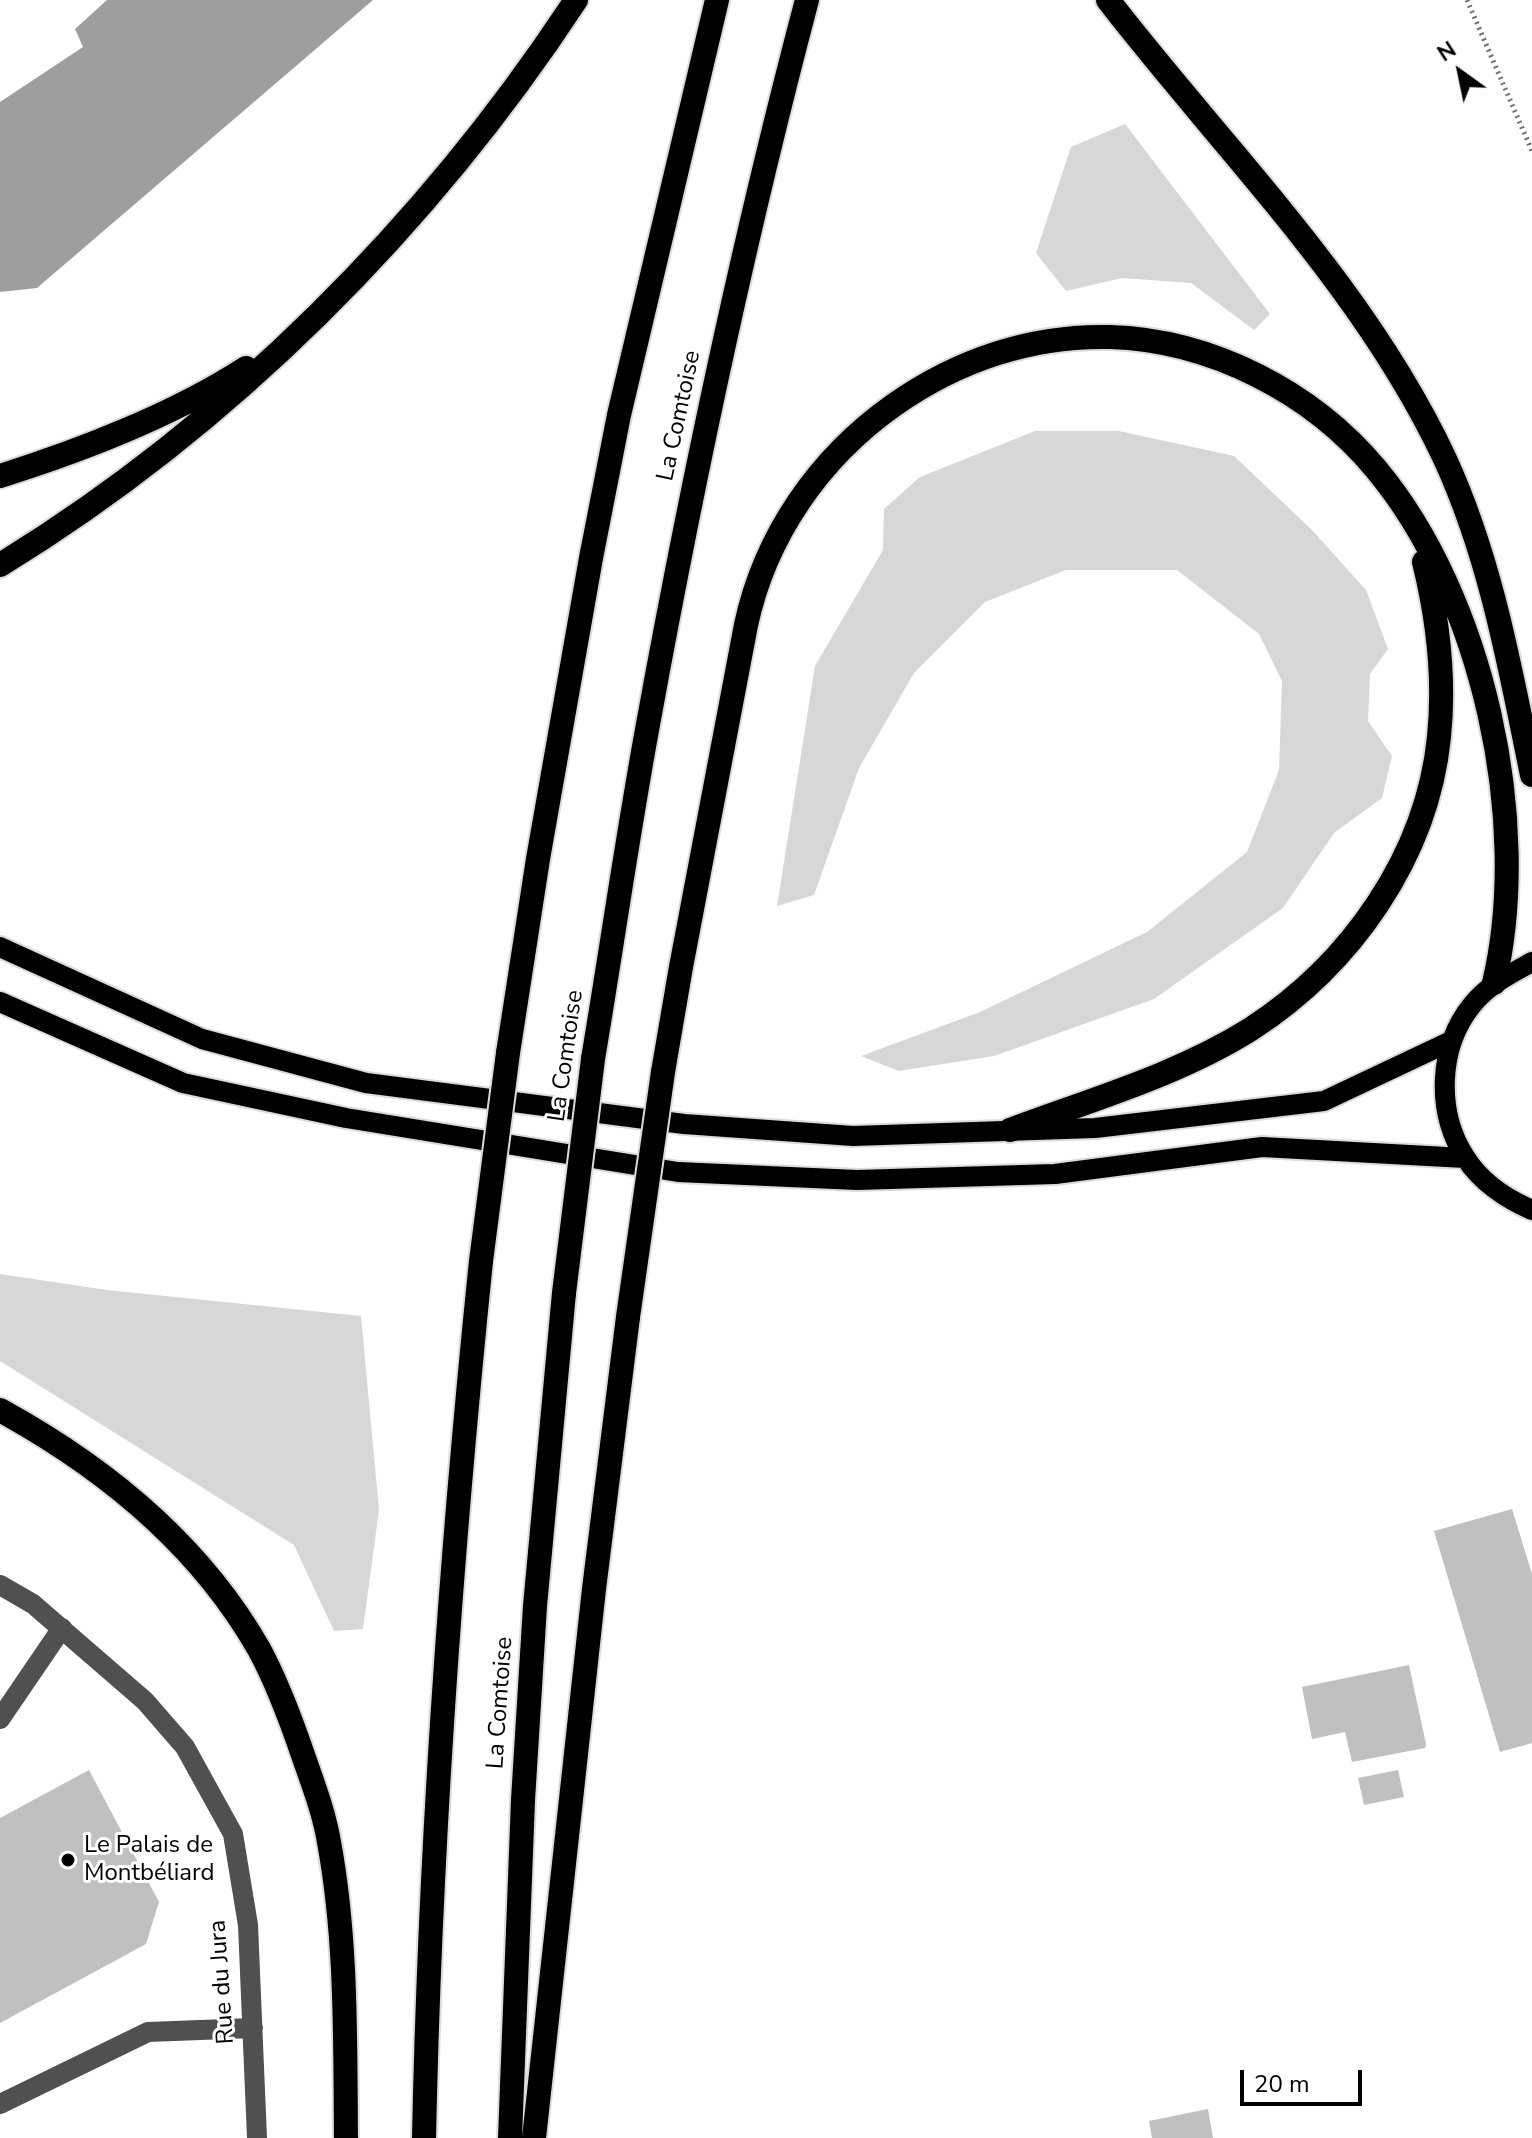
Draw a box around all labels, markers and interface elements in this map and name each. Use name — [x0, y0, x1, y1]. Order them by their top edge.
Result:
north arrow — [1420, 32, 1500, 112]
text: N — [1432, 35, 1462, 69]
street label: La Comtoise — [652, 348, 708, 484]
street label: La Comtoise — [544, 988, 590, 1124]
street label: La Comtoise — [482, 1636, 520, 1770]
place label: Le Palais de Montbéliard — [84, 1832, 214, 1888]
marker: Le Palais de Montbéliard — [59, 1851, 77, 1869]
street label: Rue du Jura — [204, 1919, 242, 2045]
scale bar — [1244, 2054, 1366, 2104]
text: 20 m — [1254, 2068, 1310, 2100]

